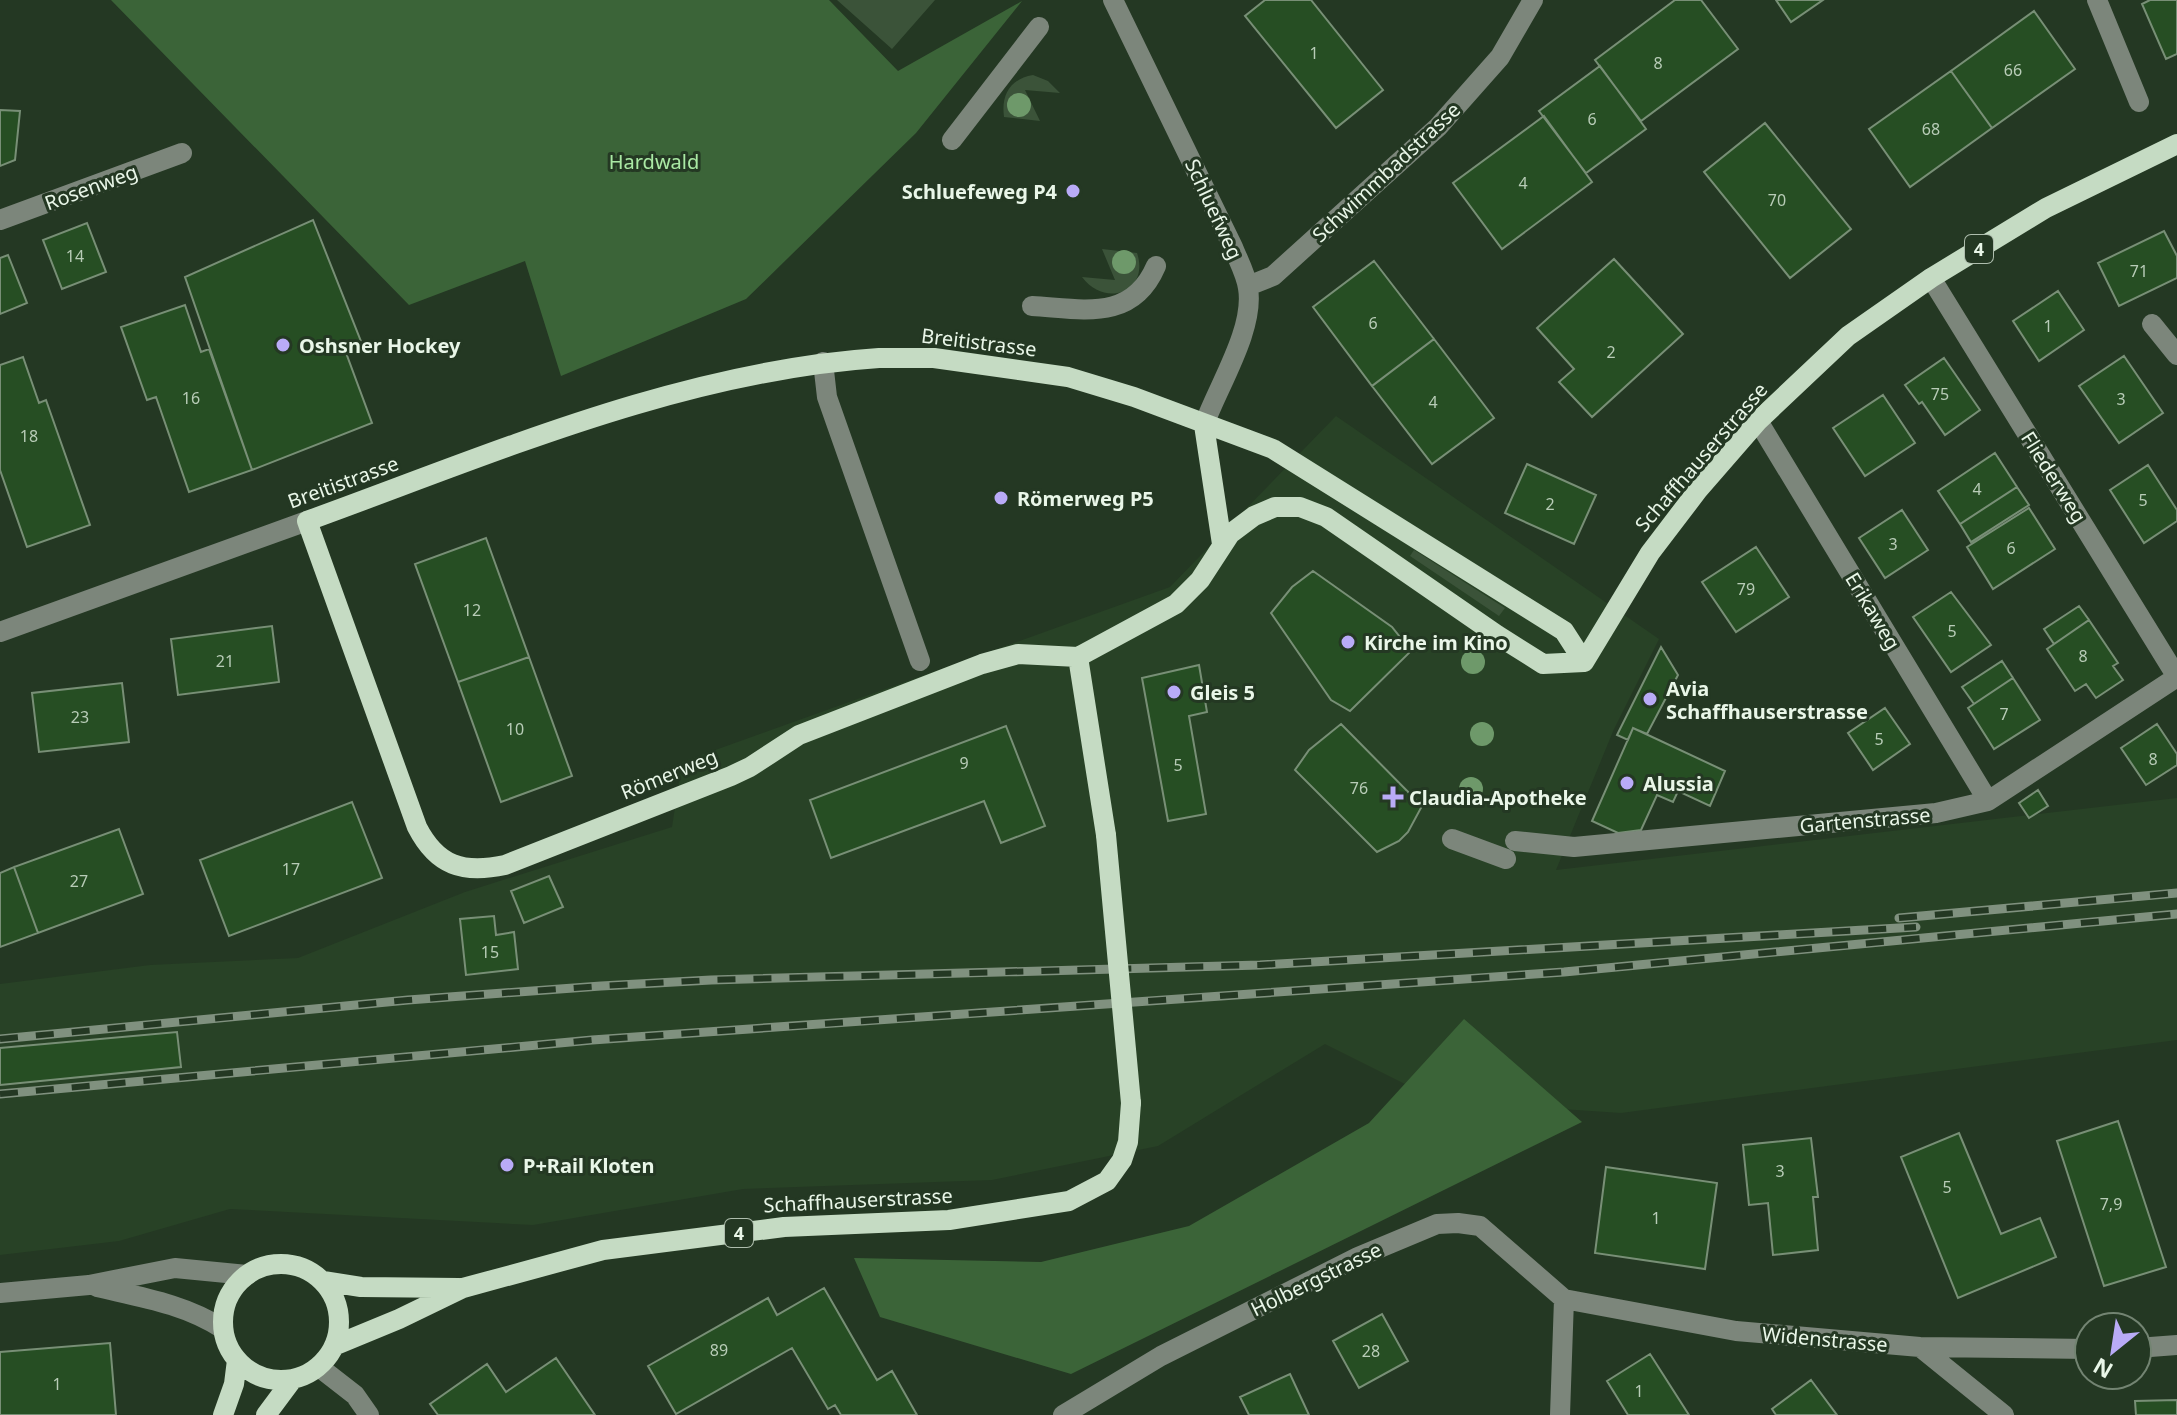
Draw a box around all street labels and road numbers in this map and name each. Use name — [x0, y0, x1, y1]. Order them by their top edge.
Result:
street label: Schwimmbadstrasse — [1306, 96, 1466, 248]
street label: Schluefweg — [1179, 154, 1249, 264]
street label: Rosenweg — [41, 158, 141, 216]
road number: 4 — [1965, 235, 1993, 263]
street label: Breitistrasse — [920, 322, 1038, 362]
street label: Schaffhauserstrasse — [1629, 377, 1773, 537]
street label: Fliederweg — [2015, 426, 2093, 528]
street label: Breitistrasse — [284, 449, 402, 515]
street label: Erikaweg — [1839, 567, 1907, 655]
street label: Römerweg — [617, 742, 721, 806]
street label: Gartenstrasse — [1798, 801, 1932, 839]
street label: Schaffhauserstrasse — [763, 1182, 953, 1218]
road number: 4 — [725, 1219, 753, 1247]
street label: Holbergstrasse — [1246, 1236, 1386, 1322]
street label: Widenstrasse — [1761, 1320, 1889, 1358]

